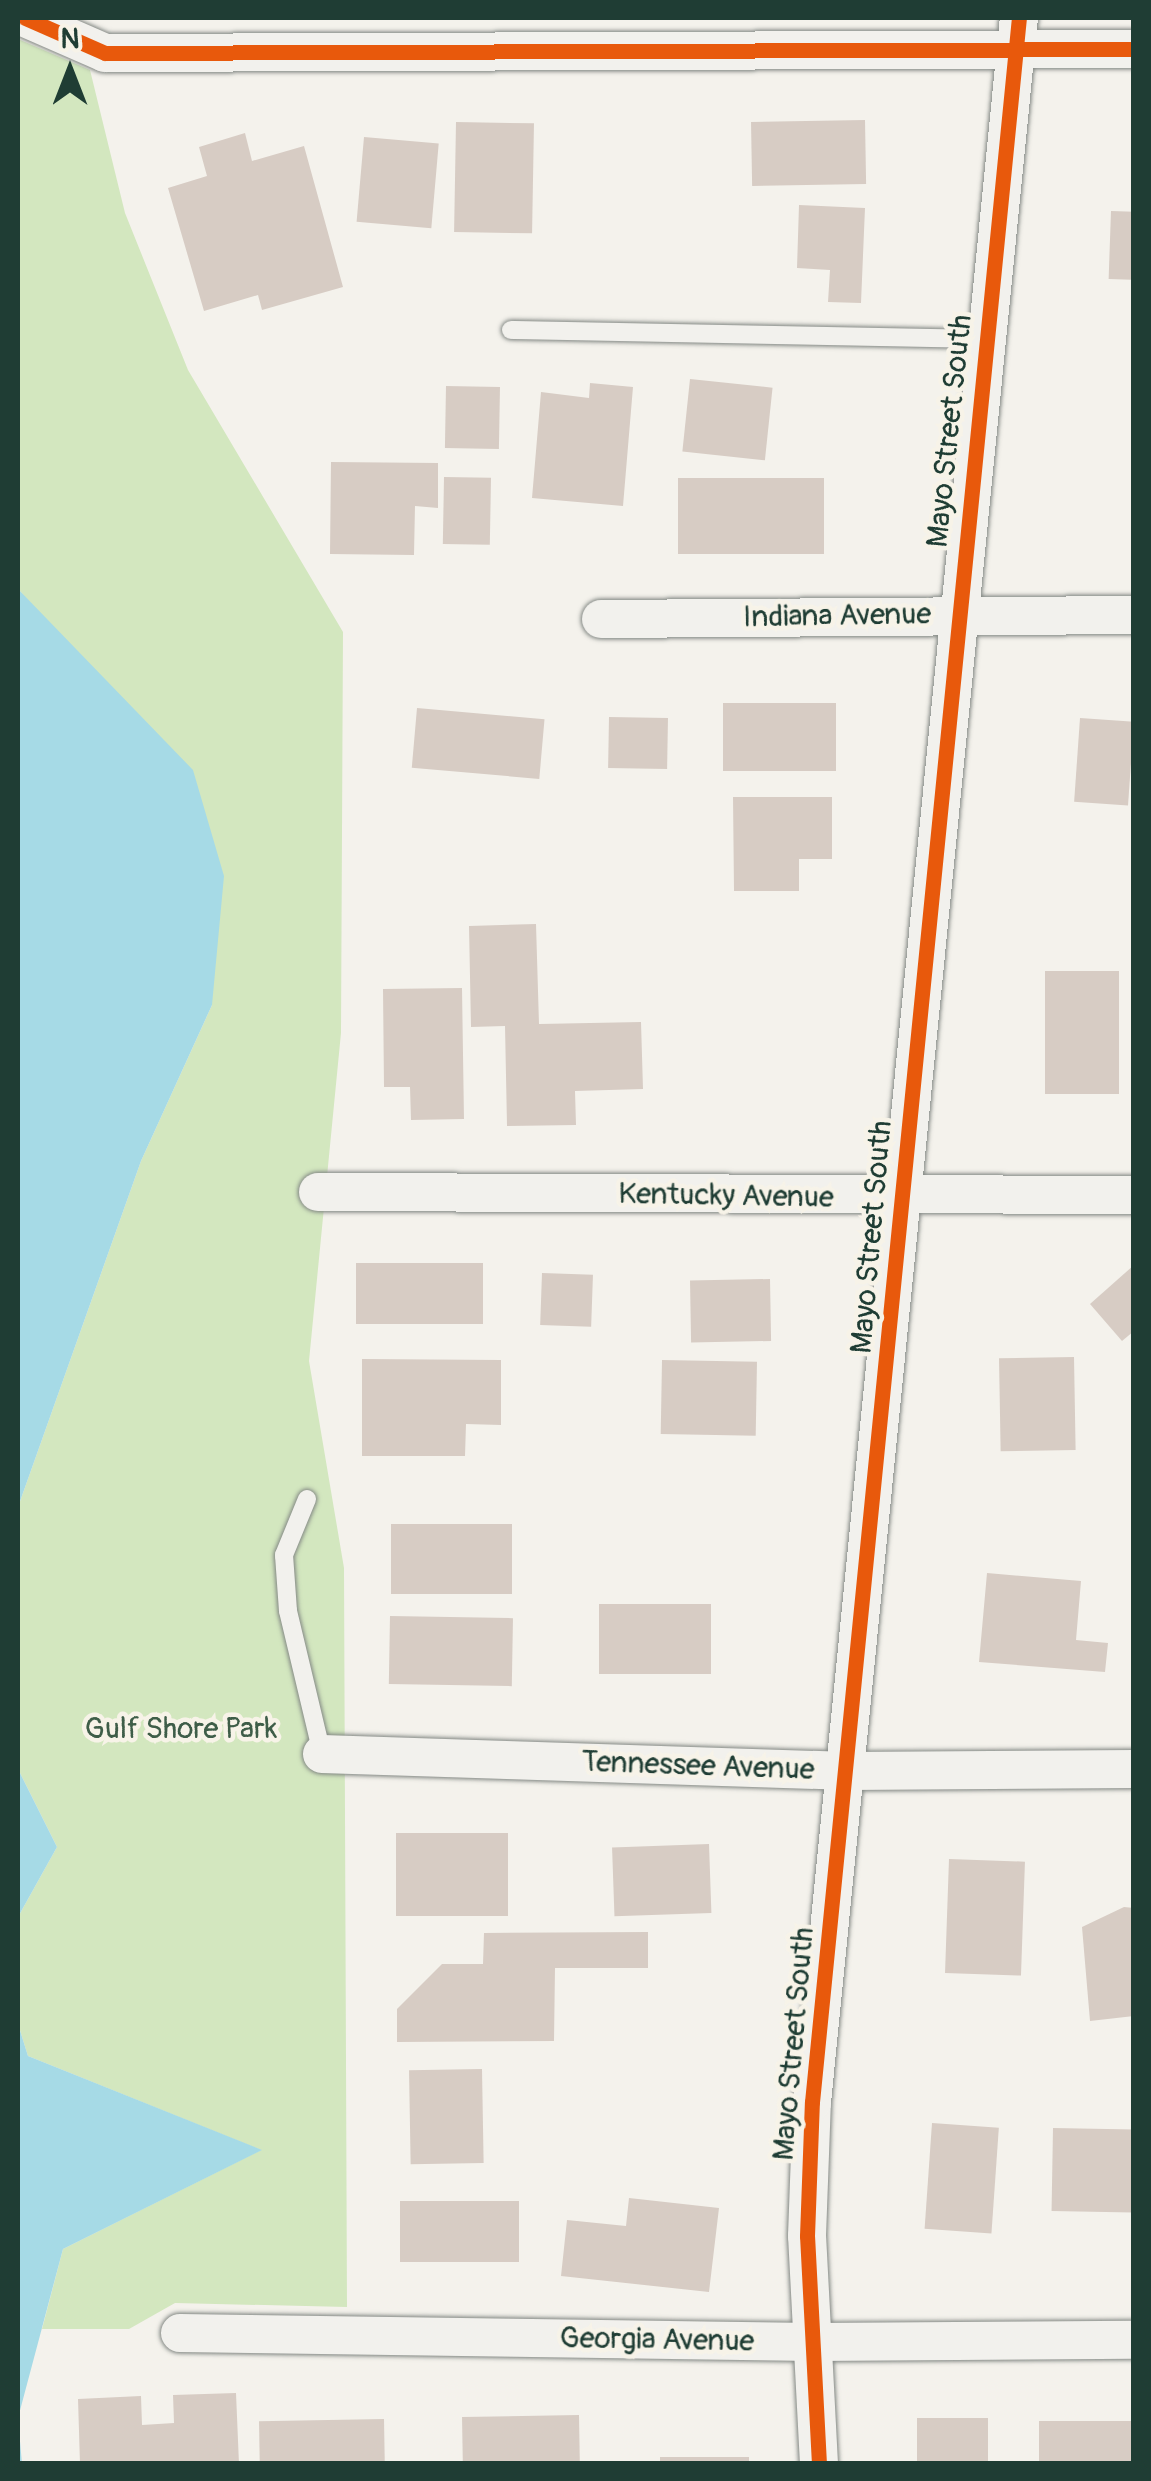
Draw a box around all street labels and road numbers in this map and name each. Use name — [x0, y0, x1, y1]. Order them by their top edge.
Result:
street label: Mayo Street South — [920, 313, 980, 549]
street label: Indiana Avenue — [743, 596, 931, 636]
street label: Mayo Street South — [844, 1119, 900, 1355]
street label: Kentucky Avenue — [618, 1176, 834, 1216]
street label: Tennessee Avenue — [581, 1744, 815, 1788]
street label: Mayo Street South — [766, 1926, 822, 2162]
street label: Georgia Avenue — [559, 2320, 755, 2360]

